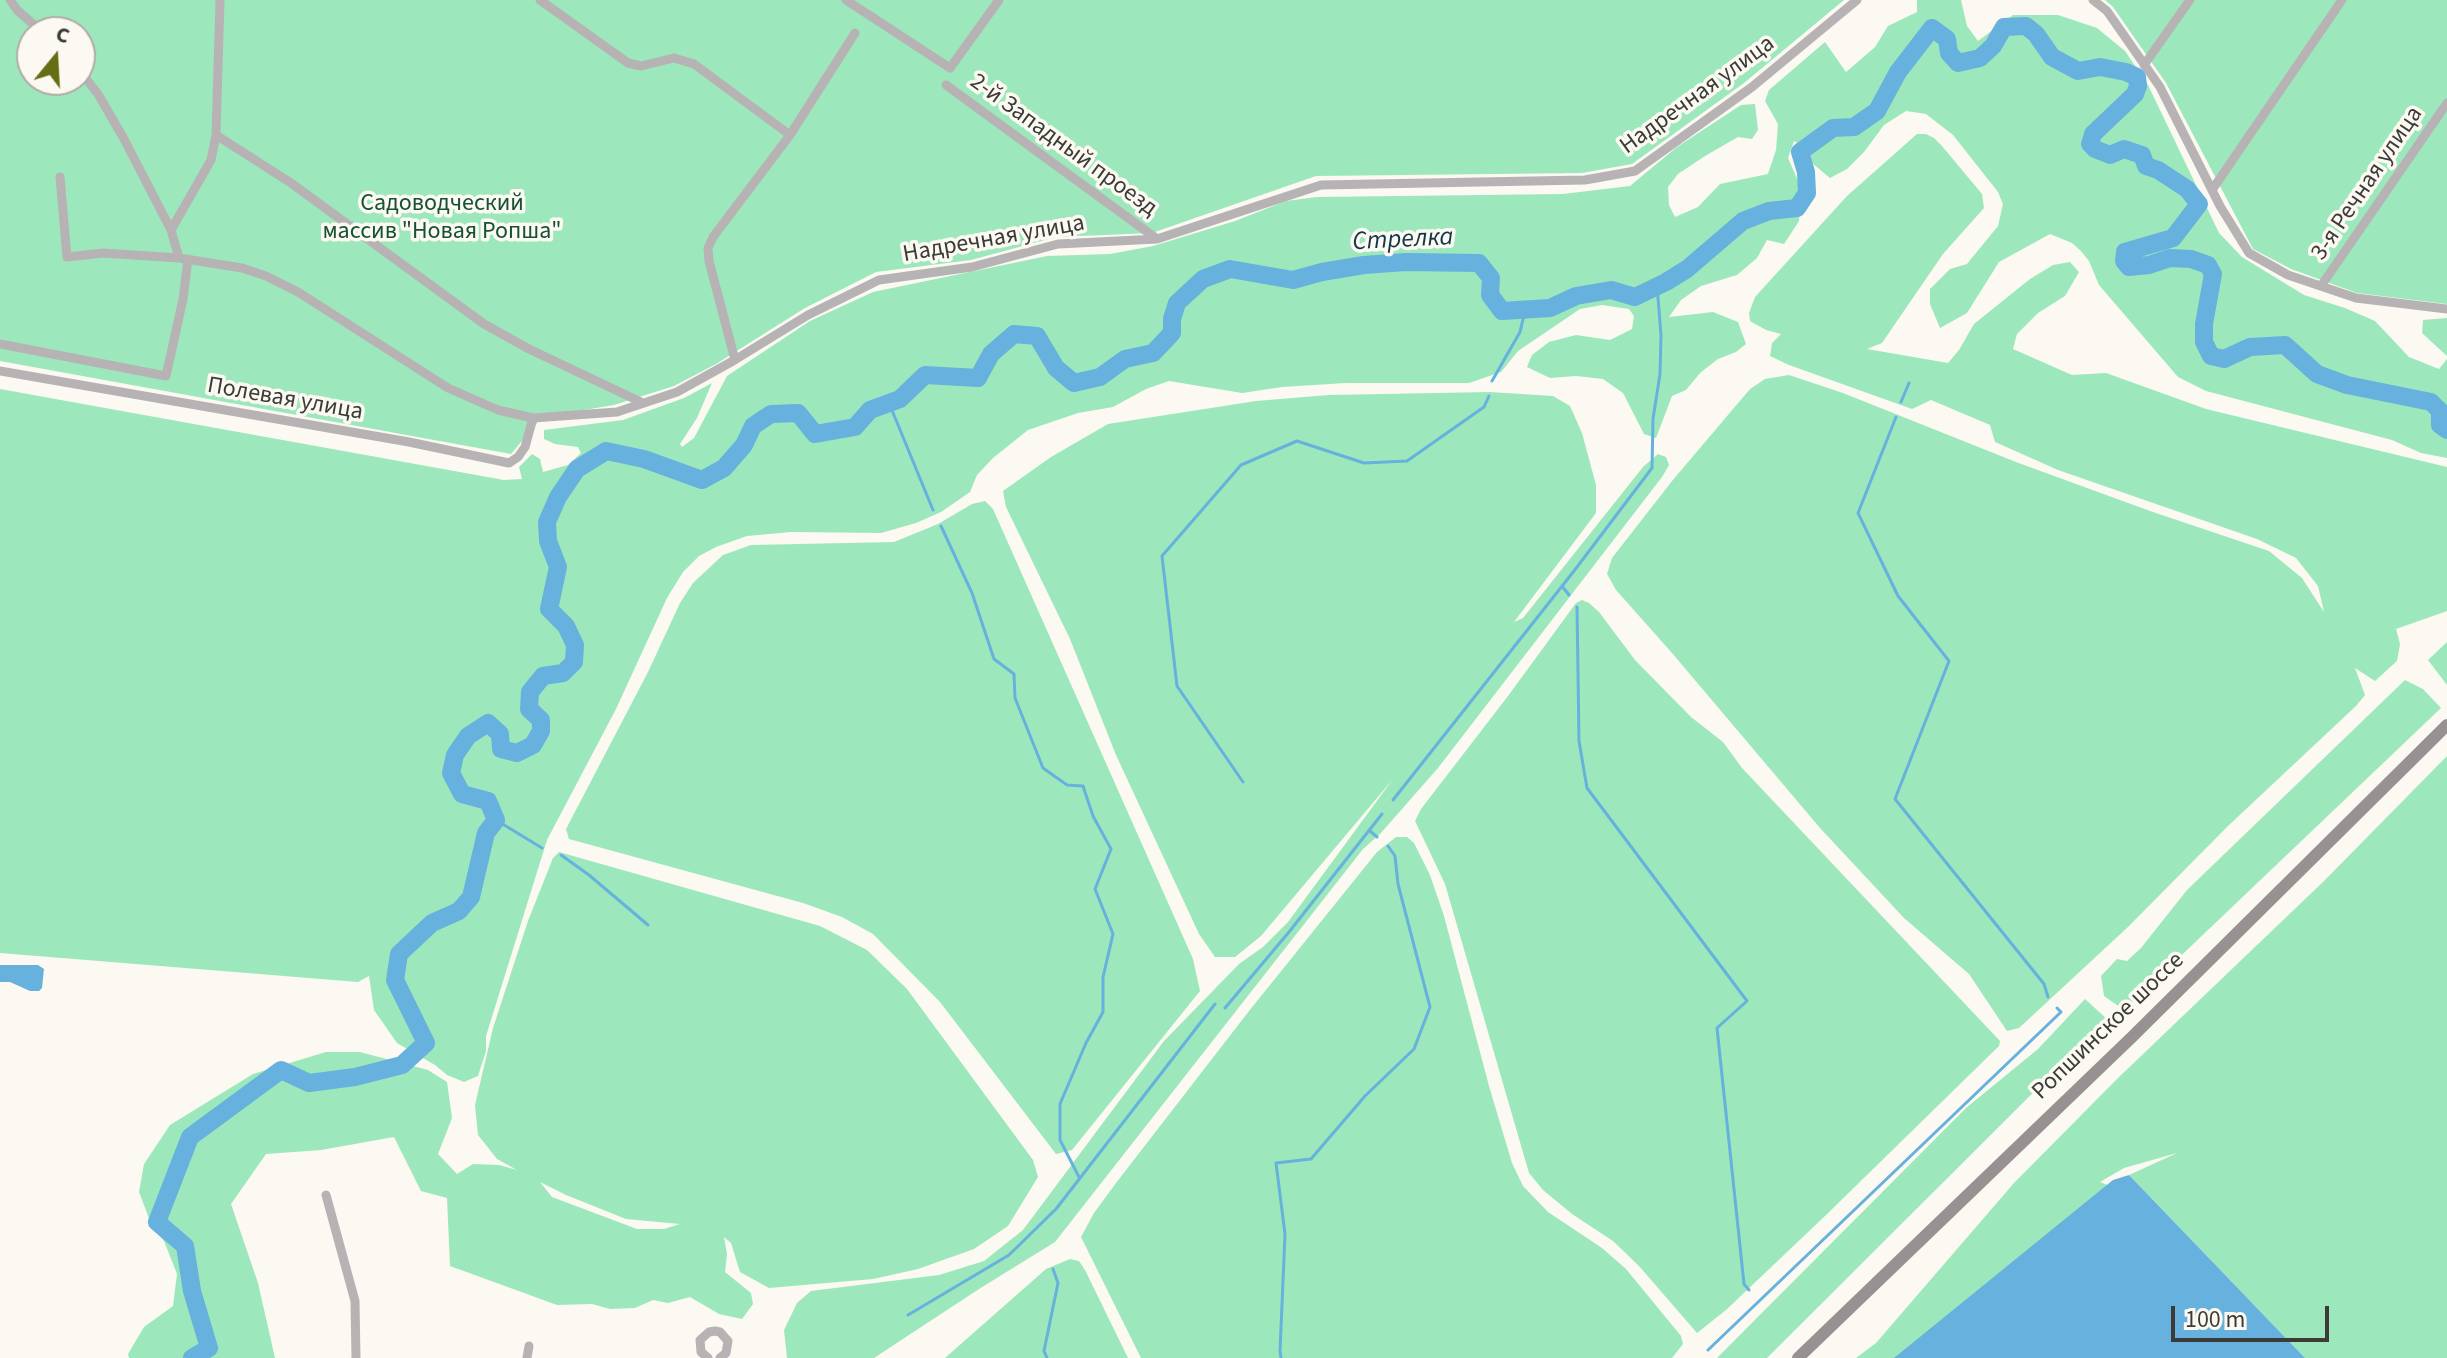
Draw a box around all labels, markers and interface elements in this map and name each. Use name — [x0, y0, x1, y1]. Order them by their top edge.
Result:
north arrow — [16, 16, 96, 96]
text: С — [52, 18, 74, 52]
street label: Надречная улица — [1615, 30, 1781, 162]
street label: 2-й Западный проезд — [964, 68, 1162, 224]
street label: 3-я Речная улица — [2306, 102, 2430, 266]
park label: Садоводческий массив "Новая Ропша" — [322, 191, 562, 247]
street label: Надречная улица — [901, 210, 1087, 270]
water label: Стрелка — [1352, 223, 1454, 259]
street label: Полевая улица — [205, 372, 365, 428]
street label: Ропшинское шоссе — [2027, 947, 2191, 1107]
scale bar — [2175, 1290, 2333, 1340]
text: 100 m — [2185, 1302, 2245, 1337]

